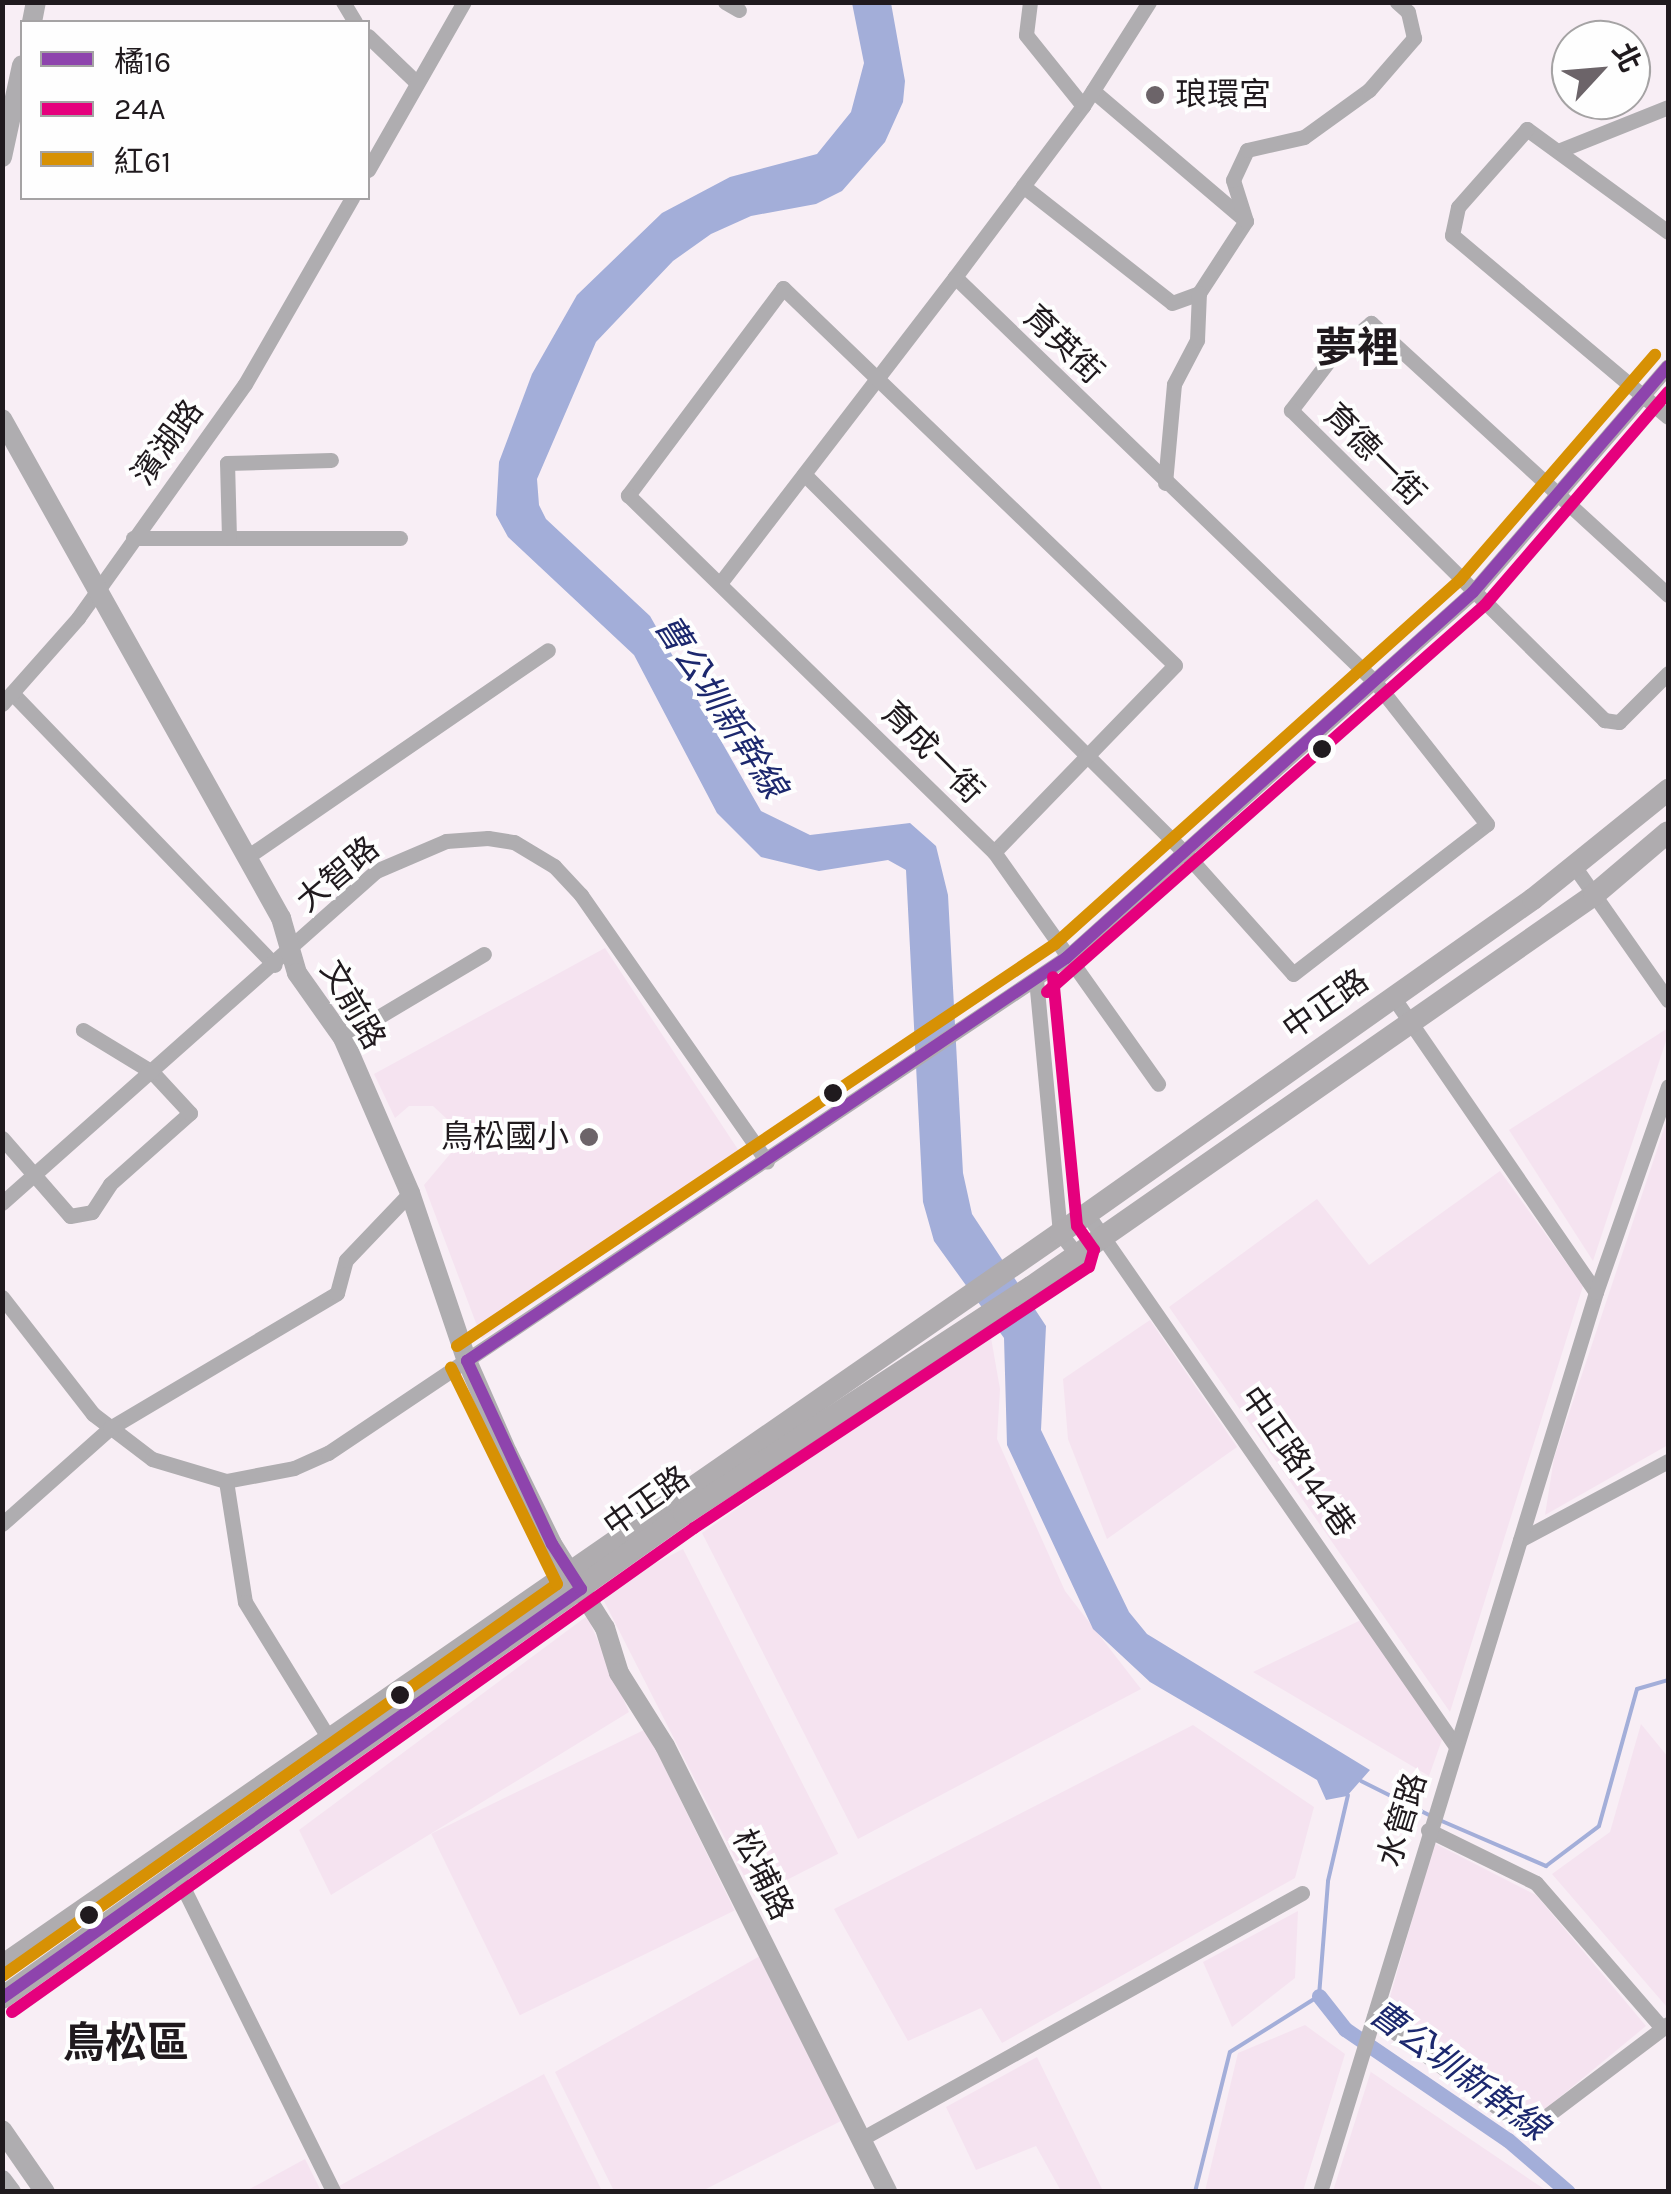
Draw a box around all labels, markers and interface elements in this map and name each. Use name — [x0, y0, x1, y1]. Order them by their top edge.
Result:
legend — [20, 20, 370, 200]
north arrow — [1551, 20, 1651, 120]
text: 北 — [1606, 38, 1648, 77]
text: 橘16 — [114, 44, 171, 80]
place label: 琅環宮 — [1175, 76, 1271, 114]
marker: 琅環宮 — [1144, 84, 1166, 106]
text: 24A — [114, 91, 165, 127]
text: 紅61 — [114, 144, 171, 180]
street label: 育英街 — [1015, 298, 1111, 392]
district label: 夢裡 — [1315, 323, 1399, 373]
street label: 濱湖路 — [124, 393, 212, 493]
street label: 育德一街 — [1315, 396, 1433, 514]
water label: 曹公圳新幹線 — [645, 608, 795, 806]
street label: 育成一街 — [873, 694, 991, 812]
unlabelled marker — [1312, 739, 1332, 759]
street label: 大智路 — [289, 829, 387, 921]
street label: 文前路 — [311, 954, 393, 1056]
street label: 中正路 — [1276, 962, 1376, 1048]
unlabelled marker — [823, 1083, 843, 1103]
place label: 鳥松國小 — [441, 1118, 569, 1156]
marker: 鳥松國小 — [578, 1126, 600, 1148]
street label: 中正路144巷 — [1231, 1380, 1363, 1544]
street label: 中正路 — [597, 1459, 697, 1545]
unlabelled marker — [390, 1685, 410, 1705]
street label: 水管路 — [1371, 1768, 1435, 1872]
street label: 松埔路 — [724, 1823, 800, 1927]
unlabelled marker — [79, 1905, 99, 1925]
water label: 曹公圳新幹線 — [1361, 1992, 1555, 2150]
district label: 鳥松區 — [63, 2018, 189, 2068]

